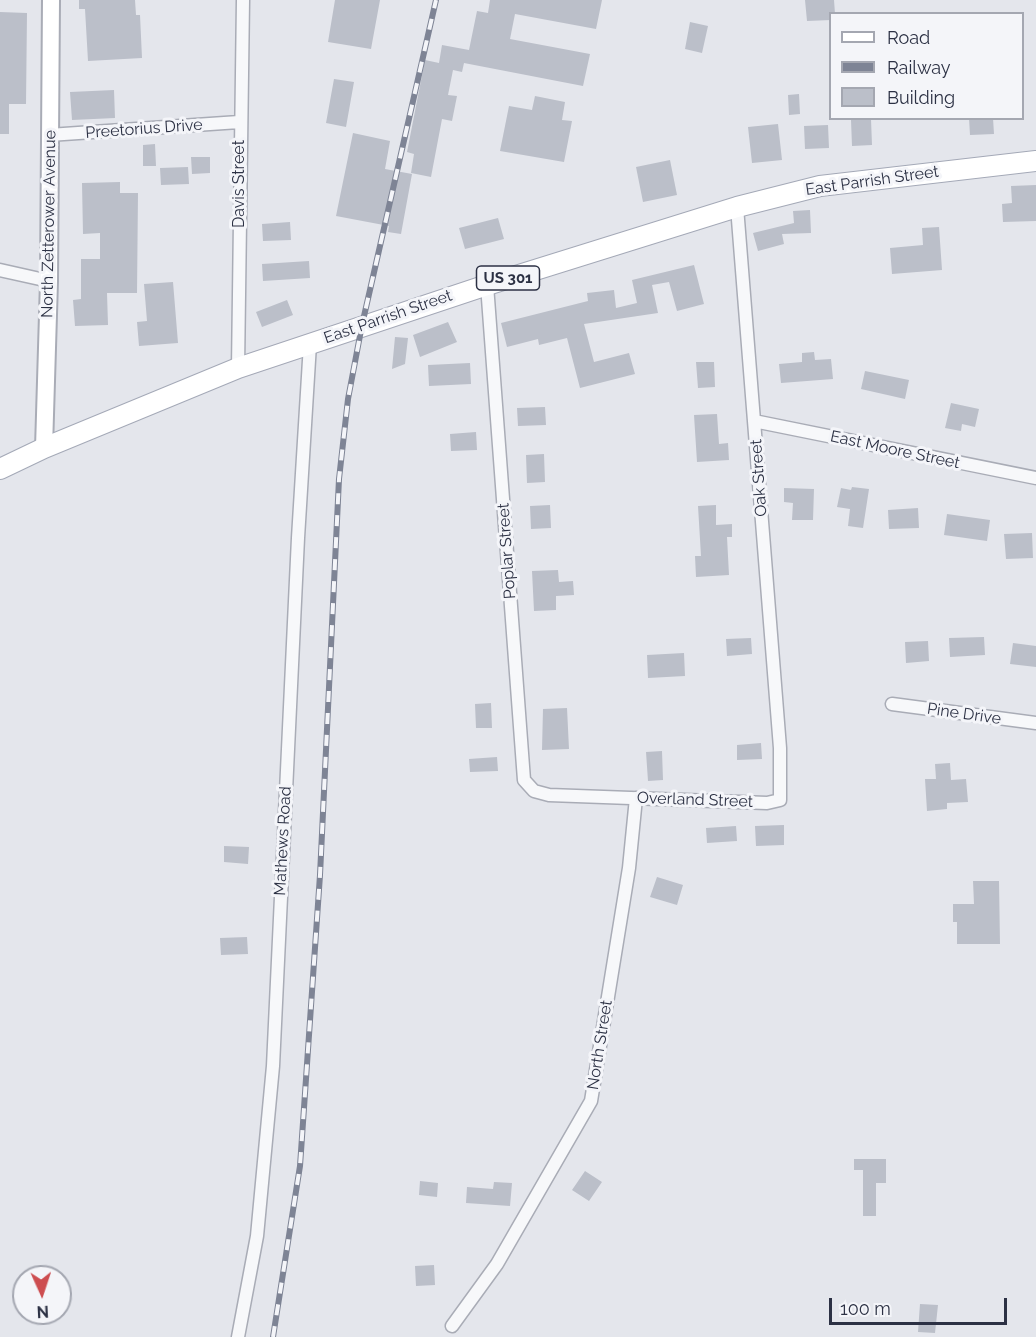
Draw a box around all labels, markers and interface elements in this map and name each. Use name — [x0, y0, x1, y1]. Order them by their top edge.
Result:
legend — [829, 12, 1024, 120]
text: Road — [887, 27, 930, 48]
text: Railway — [887, 57, 951, 78]
text: Building — [887, 87, 955, 108]
street label: Preetorius Drive — [85, 115, 203, 143]
street label: North Zetterower Avenue — [38, 130, 60, 318]
street label: Davis Street — [229, 140, 249, 228]
street label: East Parrish Street — [804, 162, 940, 200]
road number: US 301 — [476, 266, 540, 290]
street label: East Parrish Street — [321, 286, 455, 348]
street label: East Moore Street — [829, 427, 961, 473]
street label: Oak Street — [747, 439, 771, 517]
street label: Poplar Street — [494, 502, 520, 600]
street label: Pine Drive — [926, 699, 1002, 729]
street label: Mathews Road — [271, 786, 295, 896]
street label: Overland Street — [637, 788, 753, 812]
street label: North Street — [583, 999, 617, 1091]
north arrow — [12, 1265, 72, 1325]
scale bar — [832, 1286, 1010, 1324]
text: 100 m — [840, 1298, 891, 1319]
text: N — [36, 1302, 49, 1321]

